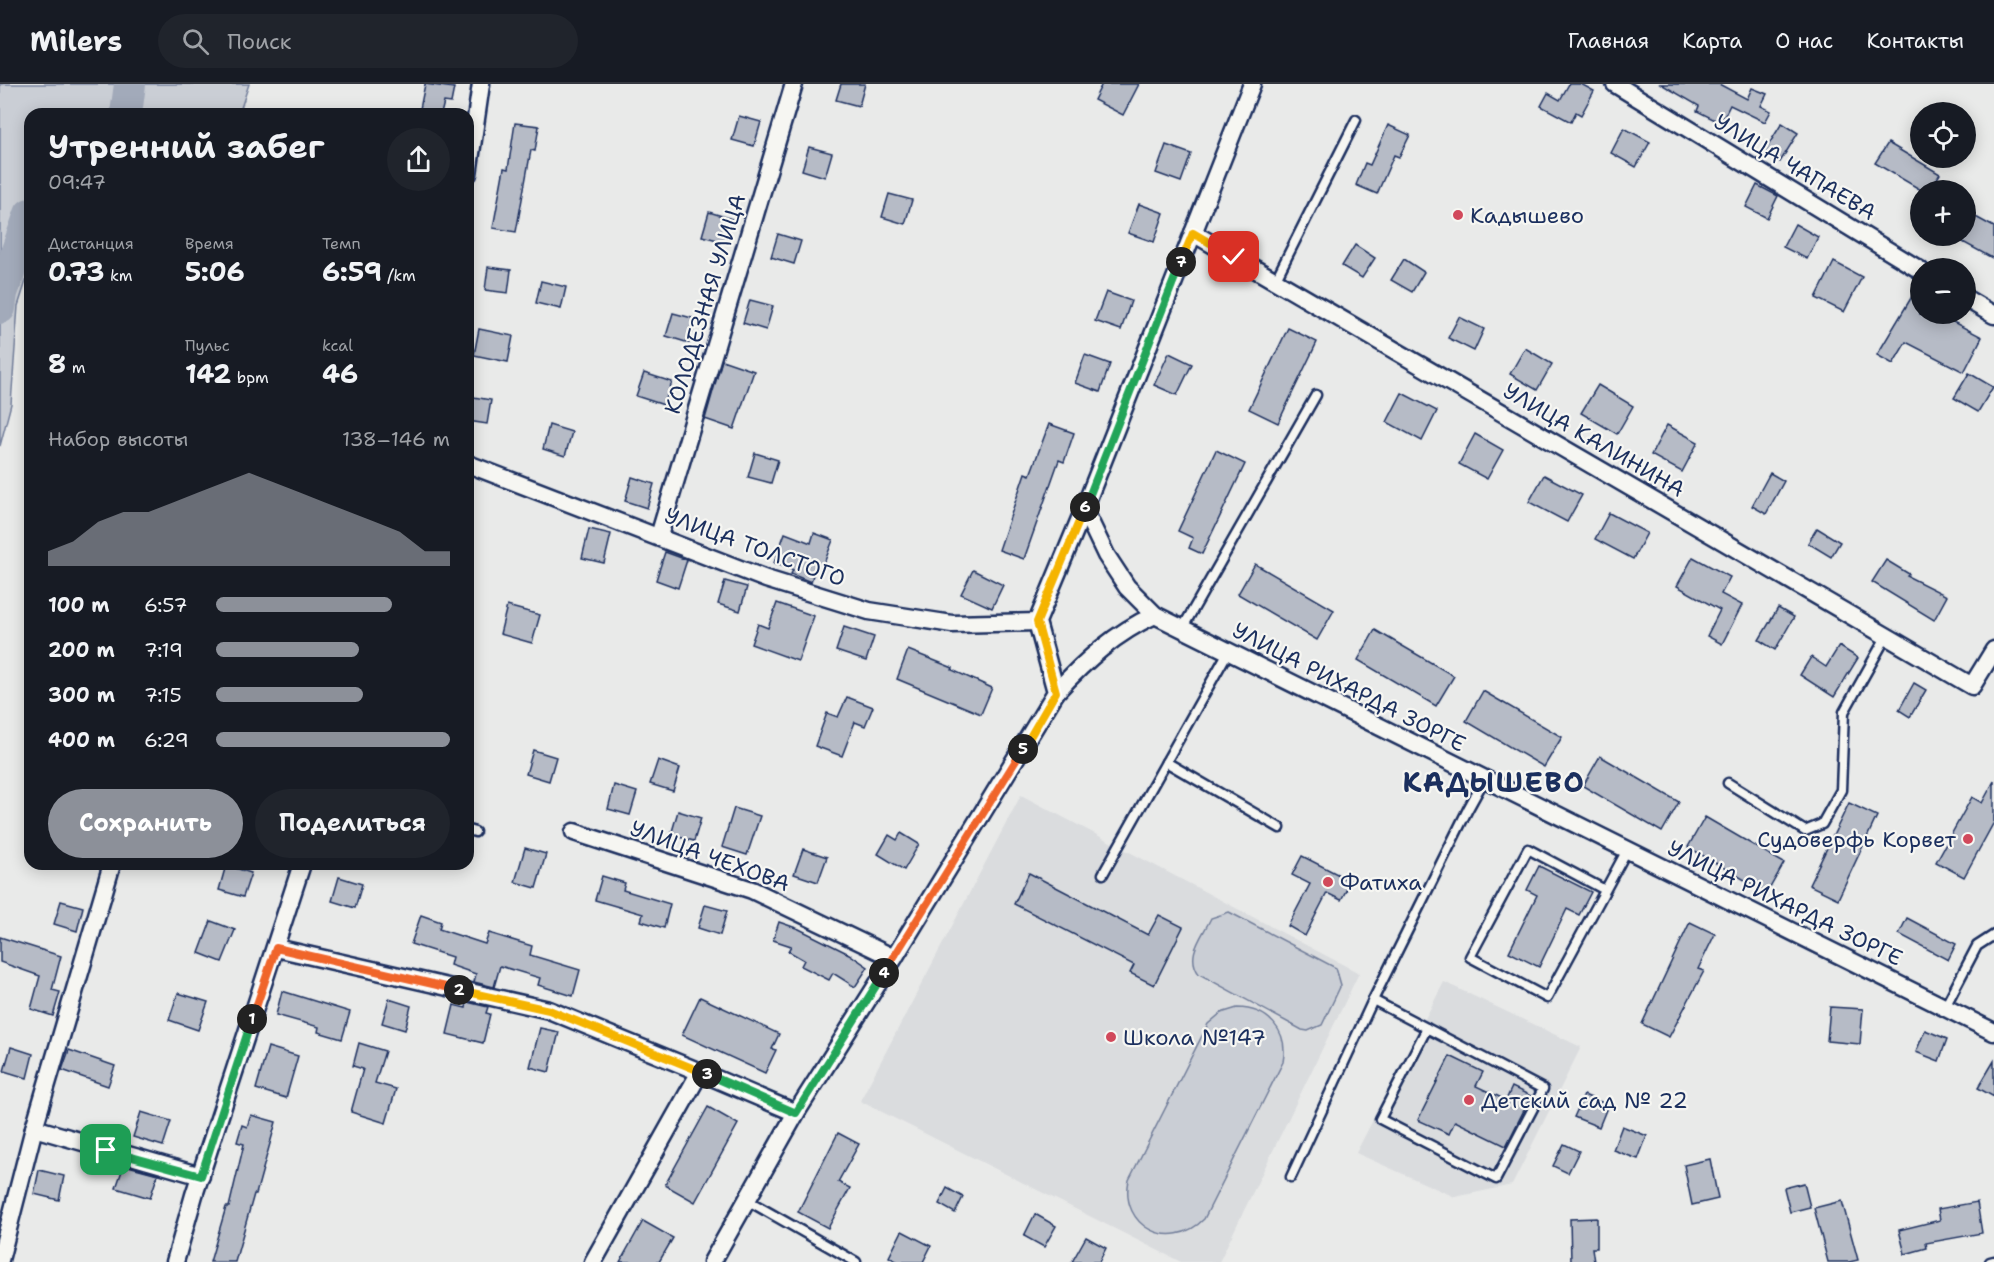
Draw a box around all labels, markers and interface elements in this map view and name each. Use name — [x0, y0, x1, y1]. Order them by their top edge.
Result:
search box — [158, 14, 578, 68]
text: Milers — [30, 22, 122, 60]
icon: search — [179, 25, 212, 58]
text: Поиск — [227, 27, 292, 56]
text: Главная — [1568, 27, 1649, 55]
text: Карта — [1682, 27, 1742, 55]
text: О нас — [1775, 27, 1833, 55]
text: Контакты — [1866, 27, 1964, 55]
map controls — [1910, 102, 1976, 324]
button: locate — [1910, 102, 1976, 168]
street label: УЛИЦА ЧАПАЕВА — [1709, 107, 1881, 227]
text: Утренний забег — [48, 124, 325, 169]
button: share — [387, 128, 450, 191]
text: 09:47 — [48, 169, 106, 195]
button: + — [1910, 180, 1976, 246]
street label: КОЛОДЕЗНАЯ УЛИЦА — [658, 190, 752, 418]
place label: Кадышево — [1470, 201, 1584, 230]
marker: Кадышево — [1451, 208, 1465, 222]
pin — [1208, 231, 1259, 282]
text: Дистанция — [48, 233, 134, 254]
text: Время — [185, 233, 234, 254]
text: Темп — [322, 233, 361, 254]
icon: check — [1217, 240, 1250, 273]
pin: 7 — [1166, 247, 1196, 277]
text: 7 — [1175, 251, 1187, 272]
text: 0.73 — [48, 254, 105, 289]
text: 5:06 — [185, 254, 245, 289]
text: 6:59 — [322, 254, 382, 289]
button: − — [1910, 258, 1976, 324]
text: km — [105, 265, 133, 286]
text: /km — [382, 265, 416, 286]
text: Пульс — [185, 335, 230, 356]
text: kcal — [322, 335, 353, 356]
text: 8 — [48, 346, 66, 381]
text: 142 — [185, 356, 231, 391]
text: 46 — [322, 356, 358, 391]
text: m — [66, 357, 85, 378]
text: bpm — [231, 367, 269, 388]
street label: УЛИЦА КАЛИНИНА — [1498, 376, 1690, 504]
text: Набор высоты — [48, 426, 188, 452]
text: 138–146 m — [342, 426, 450, 452]
pin: 6 — [1070, 492, 1100, 522]
text: 6 — [1079, 496, 1091, 517]
street label: УЛИЦА ТОЛСТОГО — [661, 501, 849, 593]
text: 100 m — [48, 592, 110, 618]
text: 6:57 — [144, 592, 188, 618]
street label: УЛИЦА РИХАРДА ЗОРГЕ — [1228, 616, 1470, 758]
text: 200 m — [48, 637, 115, 663]
text: 7:19 — [144, 637, 183, 663]
text: 300 m — [48, 682, 115, 708]
text: 7:15 — [144, 682, 182, 708]
text: 400 m — [48, 727, 115, 753]
text: 6:29 — [144, 727, 189, 753]
pin: 5 — [1008, 734, 1038, 764]
text: 5 — [1018, 738, 1028, 759]
district label: КАДЫШЕВО — [1403, 763, 1585, 801]
button: Сохранить — [48, 789, 243, 858]
button: Поделиться — [255, 789, 450, 858]
street label: УЛИЦА ЧЕХОВА — [626, 814, 794, 898]
place label: Судоверфь Корвет — [1757, 825, 1957, 854]
marker: Судоверфь Корвет — [1961, 832, 1975, 846]
street label: УЛИЦА РИХАРДА ЗОРГЕ — [1663, 833, 1907, 973]
place label: Фатиха — [1340, 868, 1422, 897]
marker: Фатиха — [1321, 875, 1335, 889]
pin: 4 — [869, 958, 899, 988]
text: 4 — [878, 962, 890, 983]
pin: 2 — [444, 975, 474, 1005]
text: 2 — [453, 979, 465, 1000]
pin: 1 — [237, 1004, 267, 1034]
text: 1 — [248, 1008, 256, 1029]
place label: Школа №147 — [1123, 1023, 1266, 1052]
marker: Школа №147 — [1104, 1030, 1118, 1044]
pin: 3 — [692, 1059, 722, 1089]
text: 3 — [701, 1063, 713, 1084]
place label: Детский сад № 22 — [1481, 1086, 1688, 1115]
marker: Детский сад № 22 — [1462, 1093, 1476, 1107]
pin — [80, 1124, 131, 1175]
icon: arrive — [89, 1133, 122, 1166]

